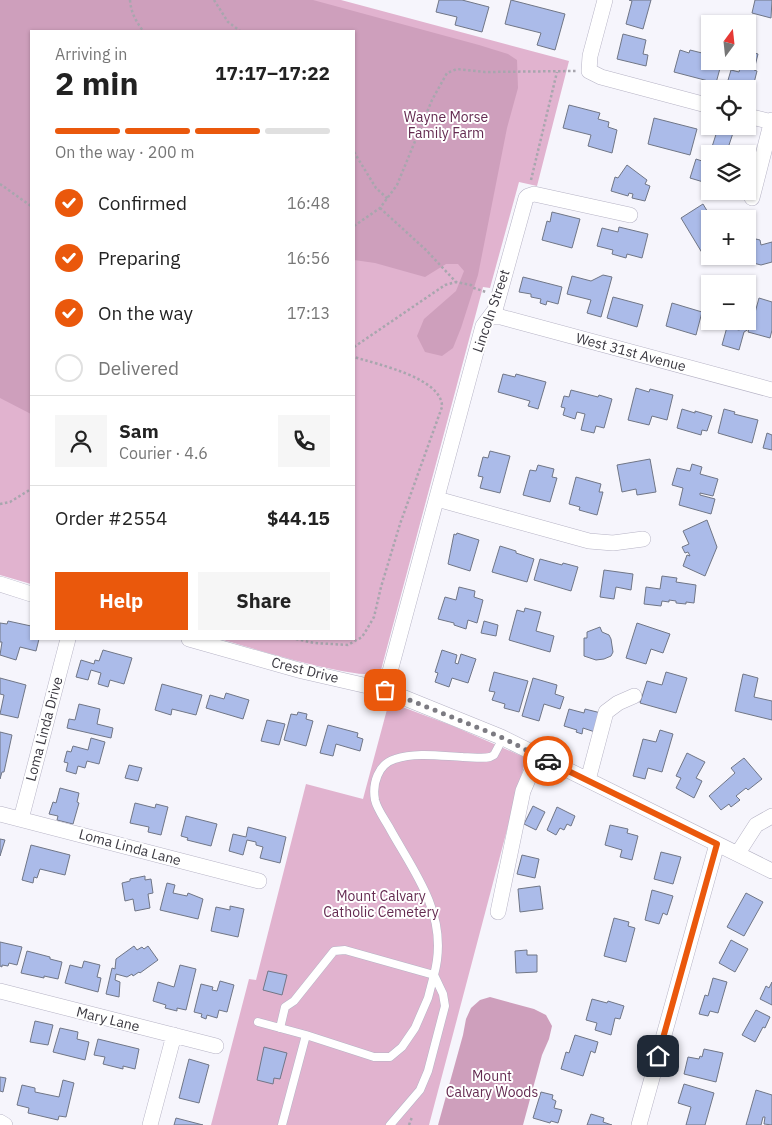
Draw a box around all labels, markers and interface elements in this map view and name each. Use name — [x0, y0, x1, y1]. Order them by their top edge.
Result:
north arrow — [701, 15, 756, 70]
map controls — [701, 15, 756, 330]
text: Arriving in — [55, 44, 127, 64]
text: 17:17–17:22 — [215, 61, 330, 85]
text: 2 min — [55, 62, 139, 104]
button: locate — [701, 80, 756, 135]
park label: Wayne Morse Family Farm — [404, 108, 489, 142]
text: On the way · 200 m — [55, 142, 194, 162]
button: layers — [701, 145, 756, 200]
icon: check — [55, 189, 83, 217]
text: Confirmed — [98, 191, 187, 215]
text: 16:48 — [287, 193, 330, 213]
button: + — [701, 210, 756, 265]
icon: check — [55, 244, 83, 272]
text: Preparing — [98, 246, 180, 270]
text: 16:56 — [287, 248, 330, 268]
street label: Lincoln Street — [468, 267, 514, 355]
button: − — [701, 275, 756, 330]
icon: check — [55, 299, 83, 327]
text: On the way — [98, 301, 193, 325]
text: 17:13 — [287, 303, 330, 323]
street label: West 31st Avenue — [574, 329, 688, 375]
text: Delivered — [98, 356, 179, 380]
button: person — [55, 415, 107, 467]
button: phone — [278, 415, 330, 467]
text: Sam — [119, 419, 159, 443]
text: Courier · 4.6 — [119, 443, 208, 463]
text: Order #2554 — [55, 506, 167, 530]
text: $44.15 — [267, 506, 330, 530]
button: Help — [55, 572, 188, 630]
button: Share — [198, 572, 330, 630]
street label: Crest Drive — [269, 653, 341, 687]
pin — [364, 669, 406, 711]
street label: Loma Linda Drive — [21, 674, 67, 783]
icon: bag — [371, 676, 399, 704]
courier — [523, 736, 573, 786]
icon: car — [534, 747, 562, 775]
street label: Loma Linda Lane — [77, 825, 183, 869]
park label: Mount Calvary Catholic Cemetery — [323, 887, 439, 921]
street label: Mary Lane — [75, 1002, 142, 1036]
pin — [637, 1035, 679, 1077]
icon: home — [644, 1042, 672, 1070]
park label: Mount Calvary Woods — [446, 1067, 538, 1101]

